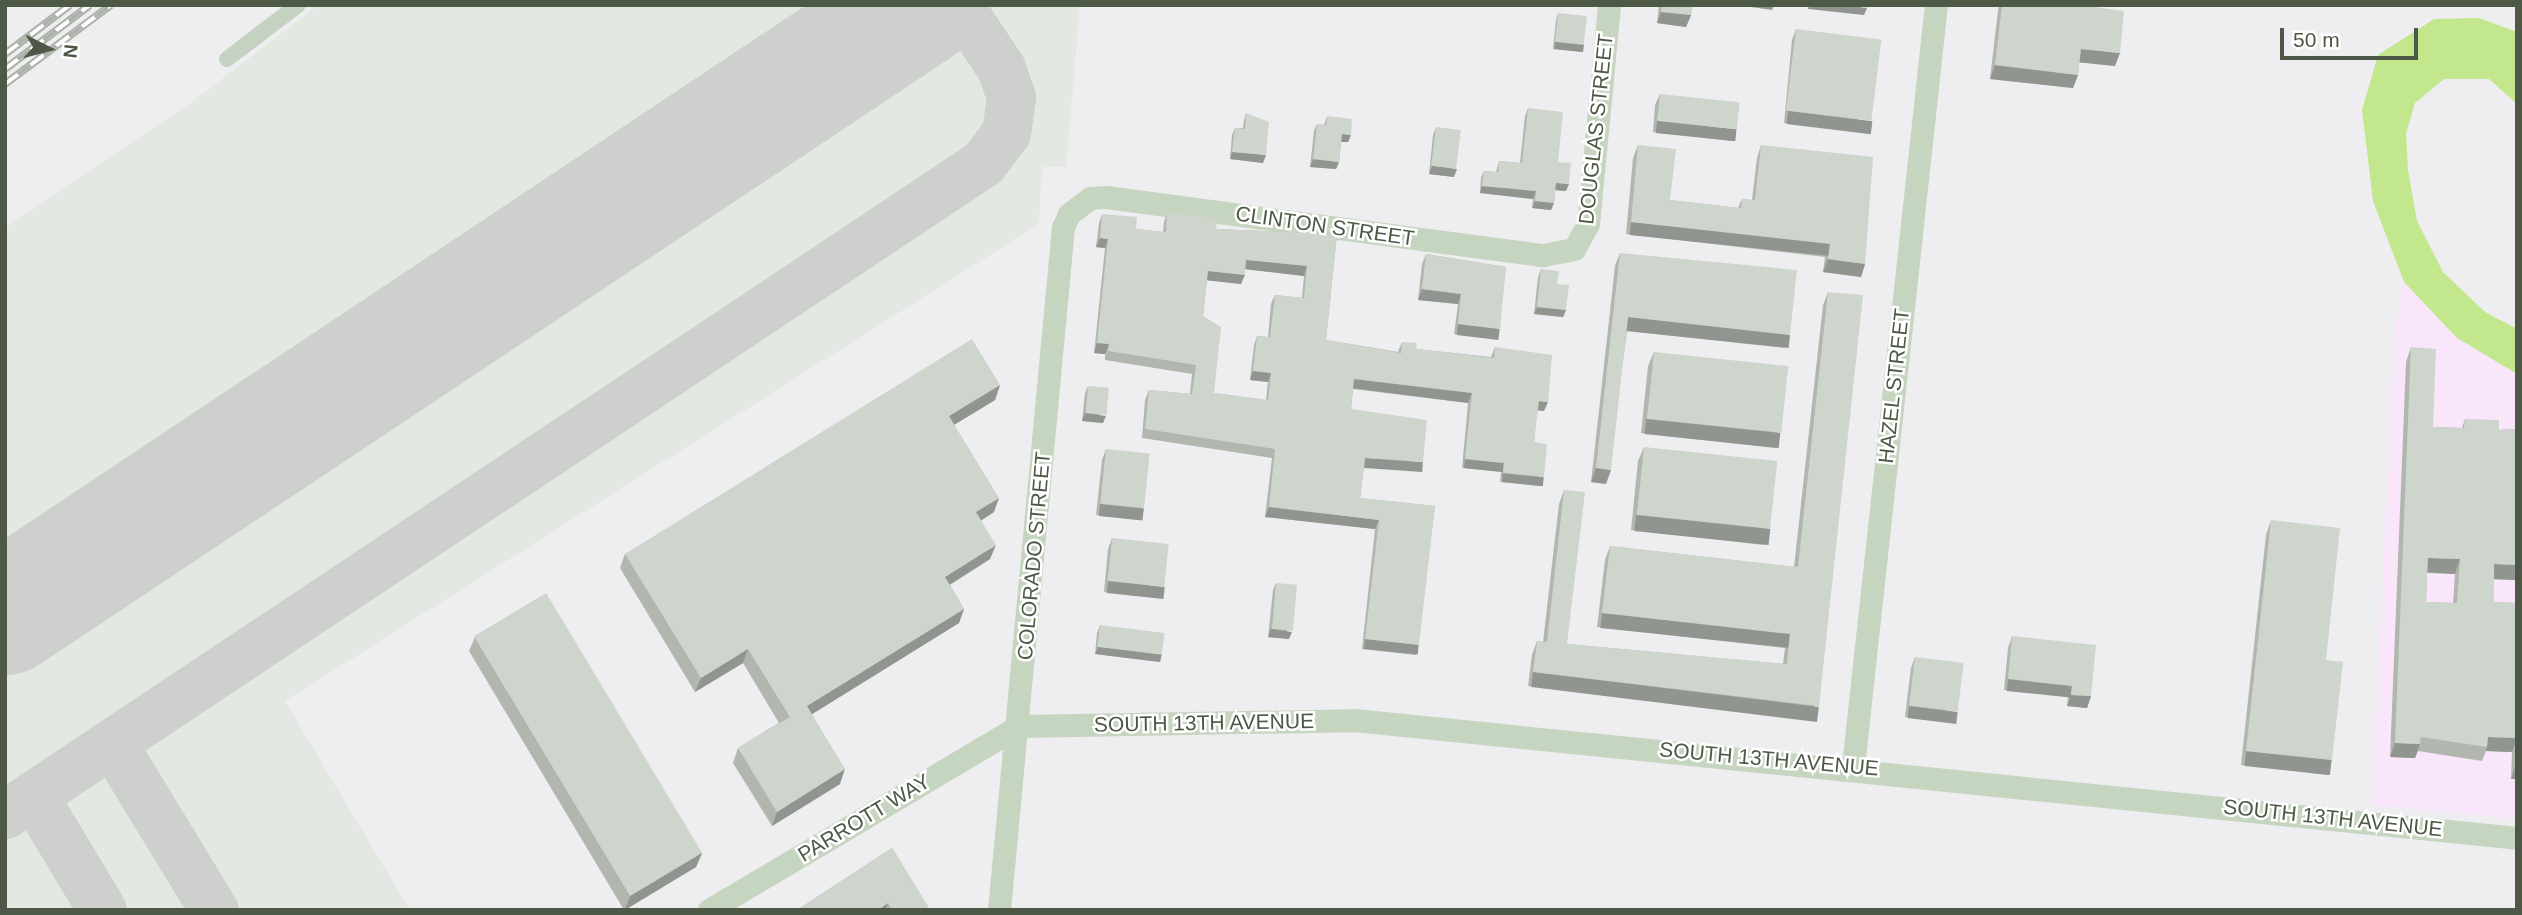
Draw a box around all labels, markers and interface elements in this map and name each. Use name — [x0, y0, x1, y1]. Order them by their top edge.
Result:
north arrow — [14, 14, 84, 84]
scale bar — [2284, 14, 2422, 58]
text: 50 m — [2293, 28, 2340, 51]
street label: DOUGLAS STREET — [1573, 33, 1619, 225]
text: N — [59, 43, 82, 59]
street label: CLINTON STREET — [1234, 201, 1416, 251]
street label: HAZEL STREET — [1873, 307, 1915, 465]
street label: COLORADO STREET — [1012, 451, 1056, 661]
street label: SOUTH 13TH AVENUE — [1093, 708, 1315, 738]
street label: SOUTH 13TH AVENUE — [1658, 737, 1880, 781]
street label: PARROTT WAY — [793, 769, 935, 867]
street label: SOUTH 13TH AVENUE — [2222, 794, 2444, 842]

